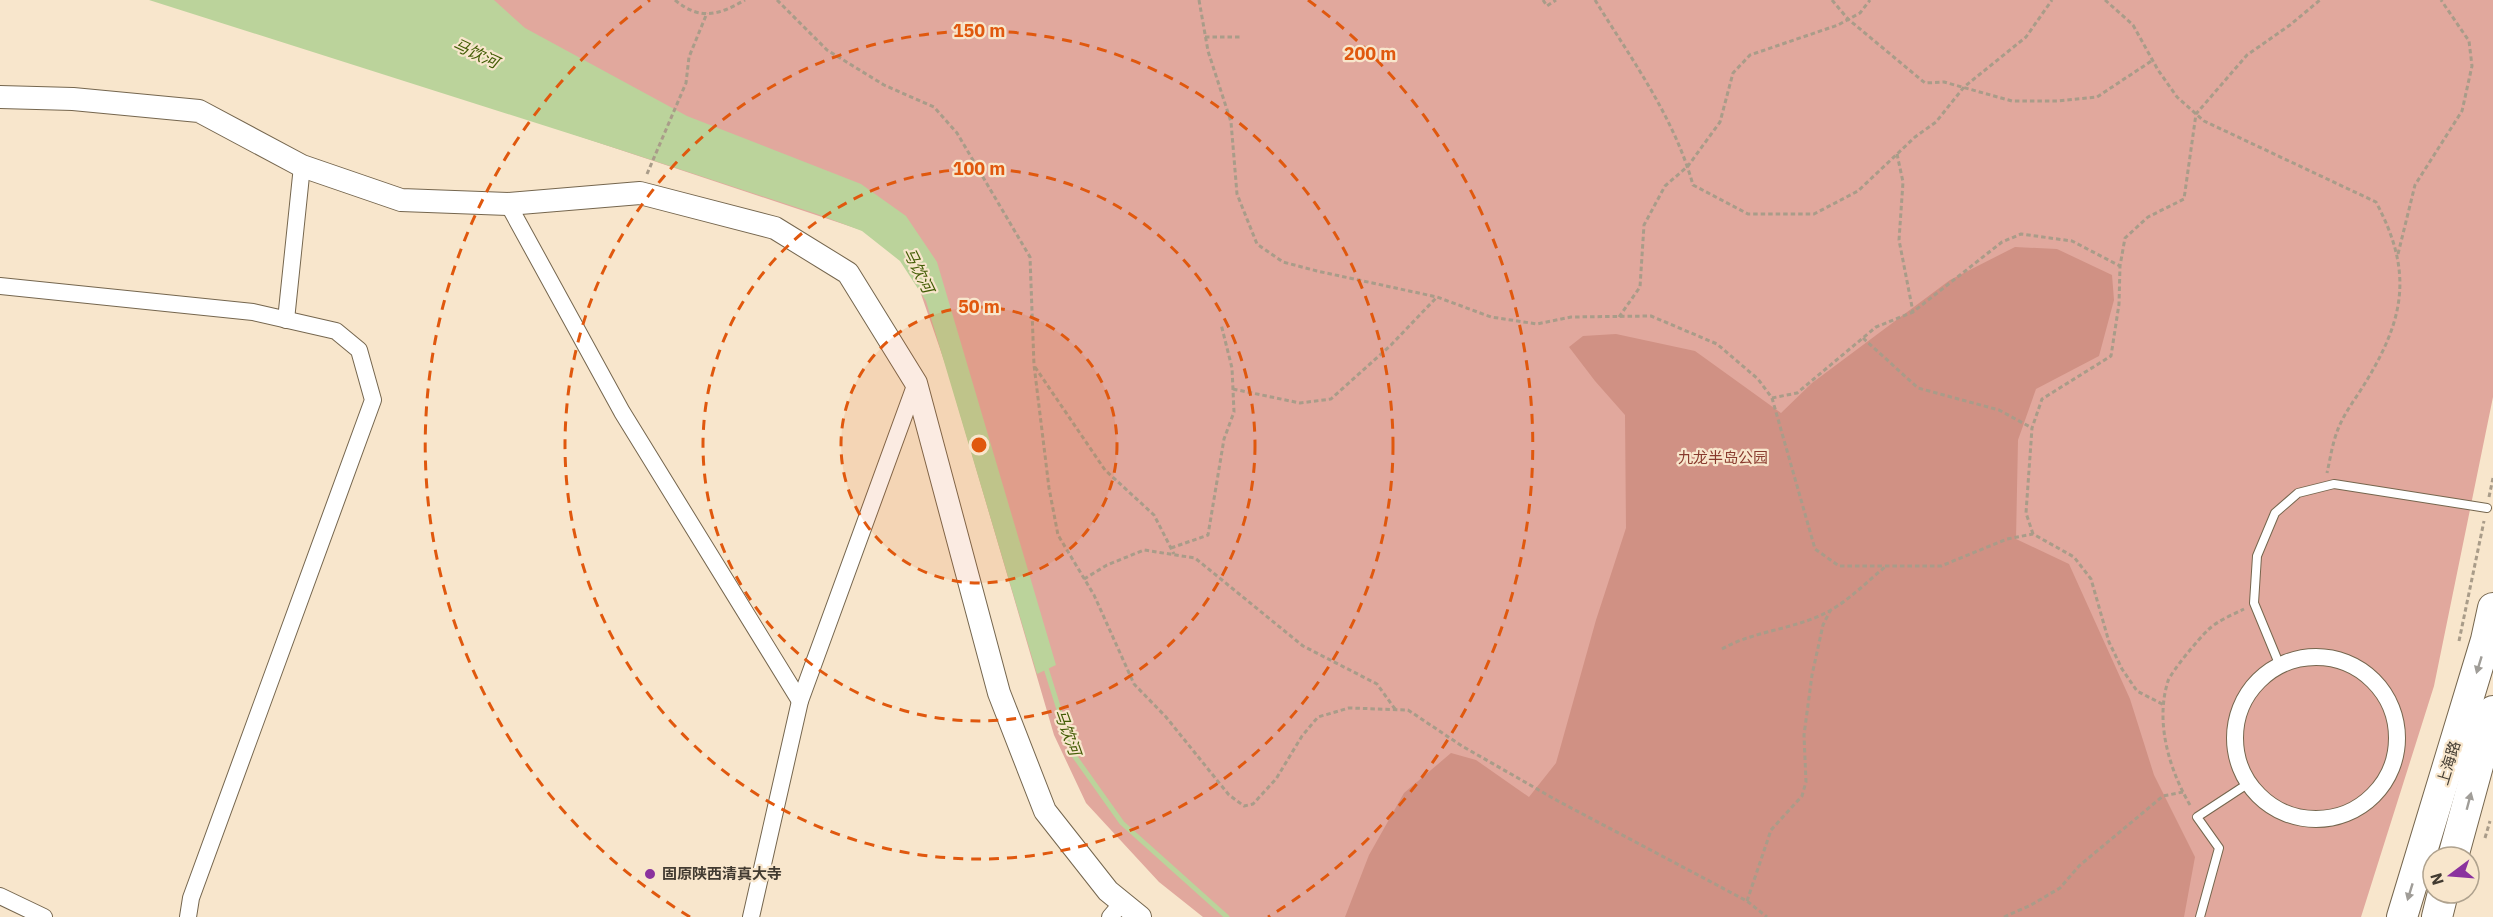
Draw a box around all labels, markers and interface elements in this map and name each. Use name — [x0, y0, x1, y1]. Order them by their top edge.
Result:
text: 150 m — [953, 19, 1005, 42]
water label: 马饮河 — [450, 34, 505, 73]
text: 200 m — [1344, 42, 1396, 65]
text: 100 m — [953, 157, 1005, 180]
water label: 马饮河 — [899, 244, 940, 299]
text: 50 m — [958, 295, 1000, 318]
centre of rings — [969, 435, 989, 455]
park label: 九龙半岛公园 — [1678, 448, 1768, 467]
one-way arrow — [2474, 656, 2483, 674]
water label: 马饮河 — [1050, 706, 1087, 761]
street label: 上海路 — [2433, 739, 2464, 787]
one-way arrow — [2464, 791, 2474, 810]
north arrow — [2421, 845, 2481, 905]
place label: 固原陕西清真大寺 — [662, 864, 782, 883]
marker: 固原陕西清真大寺 — [643, 867, 657, 881]
text: N — [2425, 871, 2448, 887]
one-way arrow — [2405, 883, 2414, 901]

